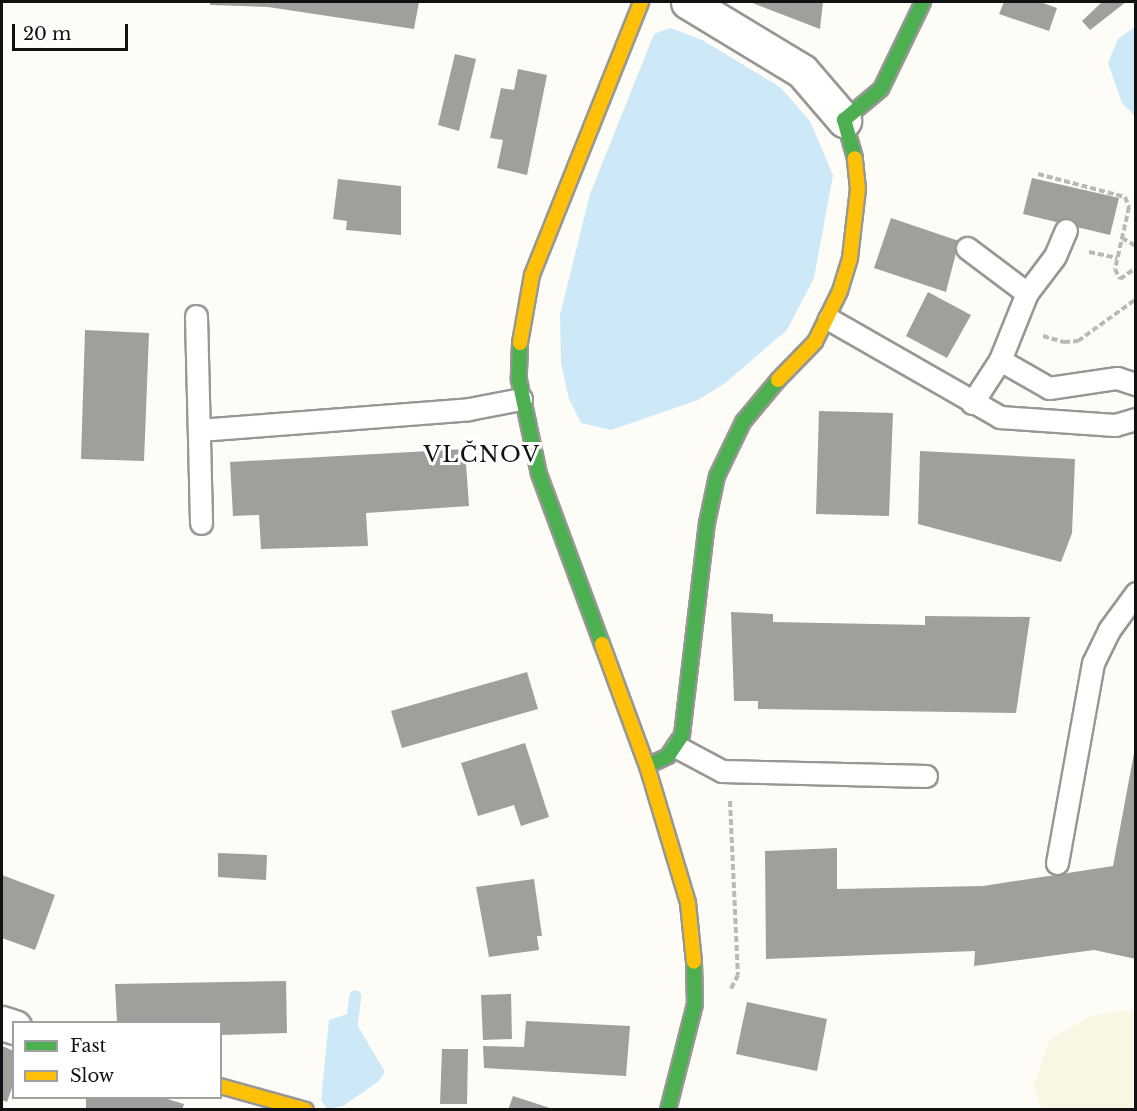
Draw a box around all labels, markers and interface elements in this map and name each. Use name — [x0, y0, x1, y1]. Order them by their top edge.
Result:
scale bar — [15, 12, 130, 50]
text: 20 m — [23, 23, 71, 45]
district label: VLČNOV — [424, 442, 540, 468]
legend — [12, 1021, 222, 1099]
text: Fast — [70, 1035, 106, 1057]
text: Slow — [70, 1065, 114, 1087]

